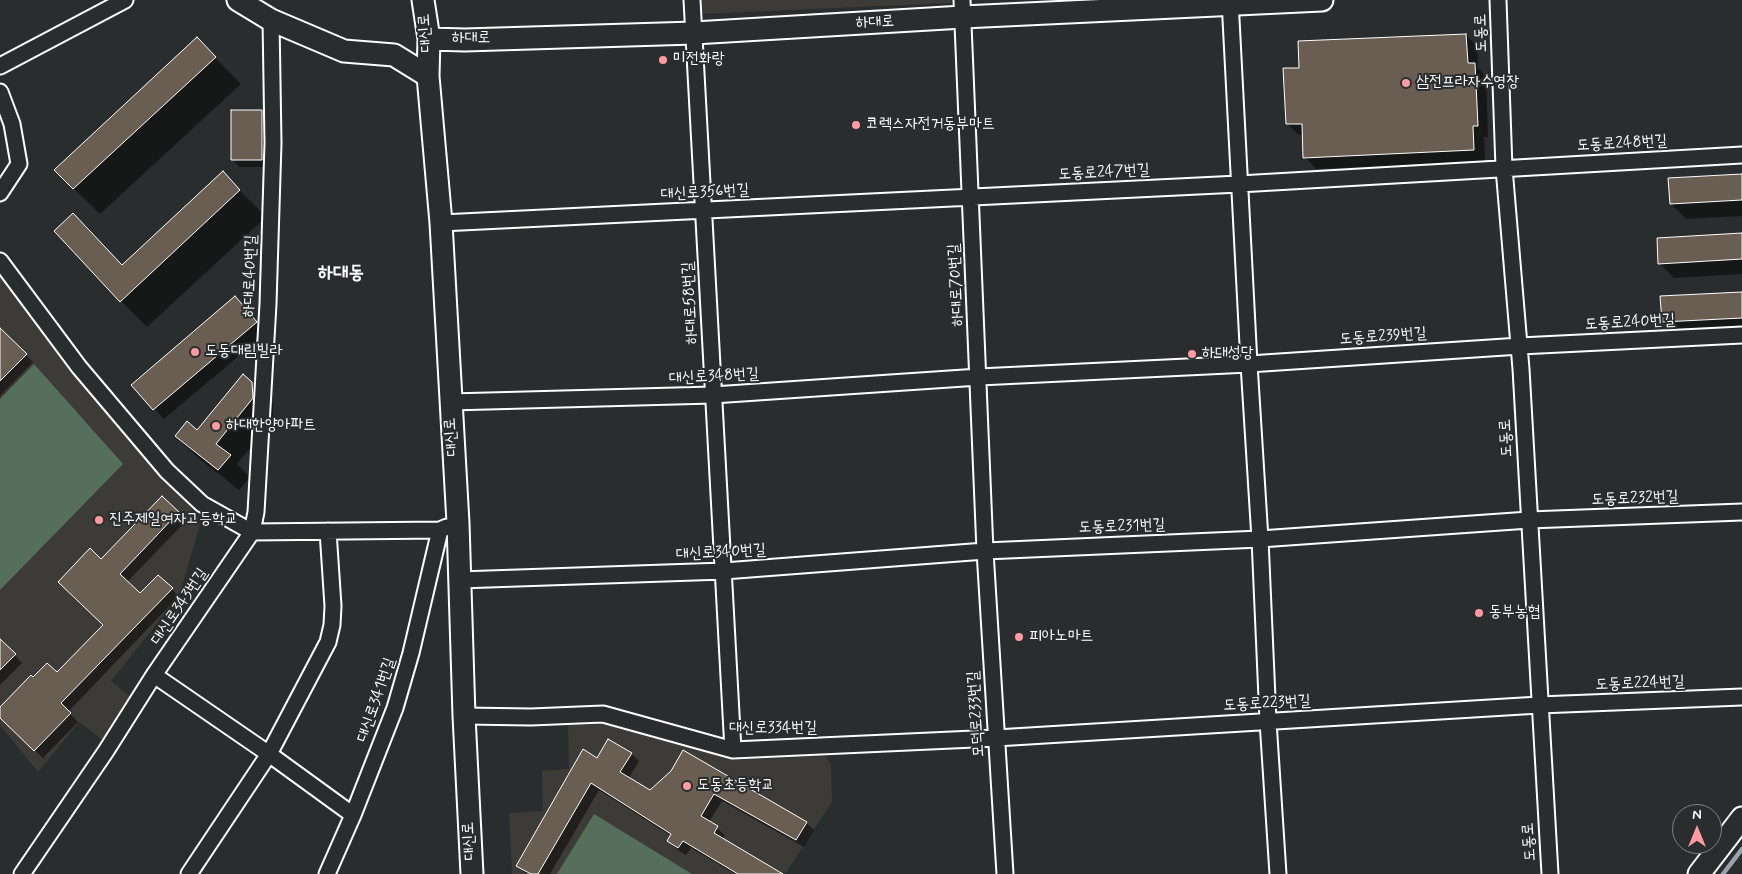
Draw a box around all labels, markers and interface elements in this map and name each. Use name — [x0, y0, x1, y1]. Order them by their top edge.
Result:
street label: 하대로 — [855, 12, 895, 34]
street label: 대신로 — [415, 13, 437, 53]
street label: 도동로 — [1472, 13, 1492, 53]
street label: 하대로 — [452, 29, 490, 49]
place label: 미전화랑 — [673, 50, 724, 70]
marker: 미전화랑 — [657, 54, 669, 66]
place label: 삼전프라자수영장 — [1416, 73, 1519, 93]
marker: 삼전프라자수영장 — [1400, 77, 1412, 89]
place label: 코렉스자전거동부마트 — [866, 115, 995, 135]
marker: 코렉스자전거동부마트 — [850, 119, 862, 131]
street label: 도동로248번길 — [1576, 132, 1668, 156]
street label: 도동로247번길 — [1058, 161, 1150, 185]
street label: 대신로356번길 — [660, 181, 750, 205]
street label: 하대로40번길 — [240, 234, 262, 318]
street label: 하대로70번길 — [945, 243, 969, 327]
street label: 하대로58번길 — [679, 261, 703, 345]
district label: 하대동 — [318, 263, 364, 285]
street label: 도동로240번길 — [1584, 311, 1676, 335]
street label: 도동로239번길 — [1339, 324, 1427, 350]
place label: 도동대림빌라 — [205, 342, 282, 362]
place label: 하대성당 — [1202, 344, 1254, 364]
marker: 도동대림빌라 — [189, 346, 201, 358]
marker: 하대성당 — [1186, 348, 1198, 360]
street label: 대신로348번길 — [669, 365, 759, 389]
place label: 하대한양아파트 — [226, 416, 316, 436]
street label: 대신로 — [441, 417, 463, 457]
street label: 도동로 — [1496, 418, 1518, 458]
marker: 하대한양아파트 — [210, 420, 222, 432]
street label: 도동로232번길 — [1591, 488, 1679, 510]
place label: 진주제일여자고등학교 — [109, 510, 238, 530]
marker: 진주제일여자고등학교 — [93, 514, 105, 526]
street label: 도동로231번길 — [1078, 516, 1166, 538]
street label: 대신로340번길 — [676, 541, 766, 565]
street label: 대신로343번길 — [147, 565, 213, 649]
place label: 동부농협 — [1489, 603, 1540, 623]
marker: 동부농협 — [1473, 607, 1485, 619]
place label: 피아노마트 — [1029, 627, 1093, 647]
marker: 피아노마트 — [1013, 631, 1025, 643]
street label: 대신로341번길 — [354, 655, 400, 745]
street label: 모덕로233번길 — [964, 670, 990, 758]
street label: 도동로224번길 — [1595, 673, 1685, 695]
street label: 도동로223번길 — [1223, 692, 1311, 716]
street label: 대신로334번길 — [729, 719, 817, 739]
place label: 도동초등학교 — [697, 776, 774, 796]
marker: 도동초등학교 — [681, 780, 693, 792]
north arrow — [1672, 804, 1722, 854]
text: N — [1692, 806, 1702, 824]
street label: 대신로 — [459, 821, 481, 861]
street label: 도동로 — [1519, 822, 1541, 862]

